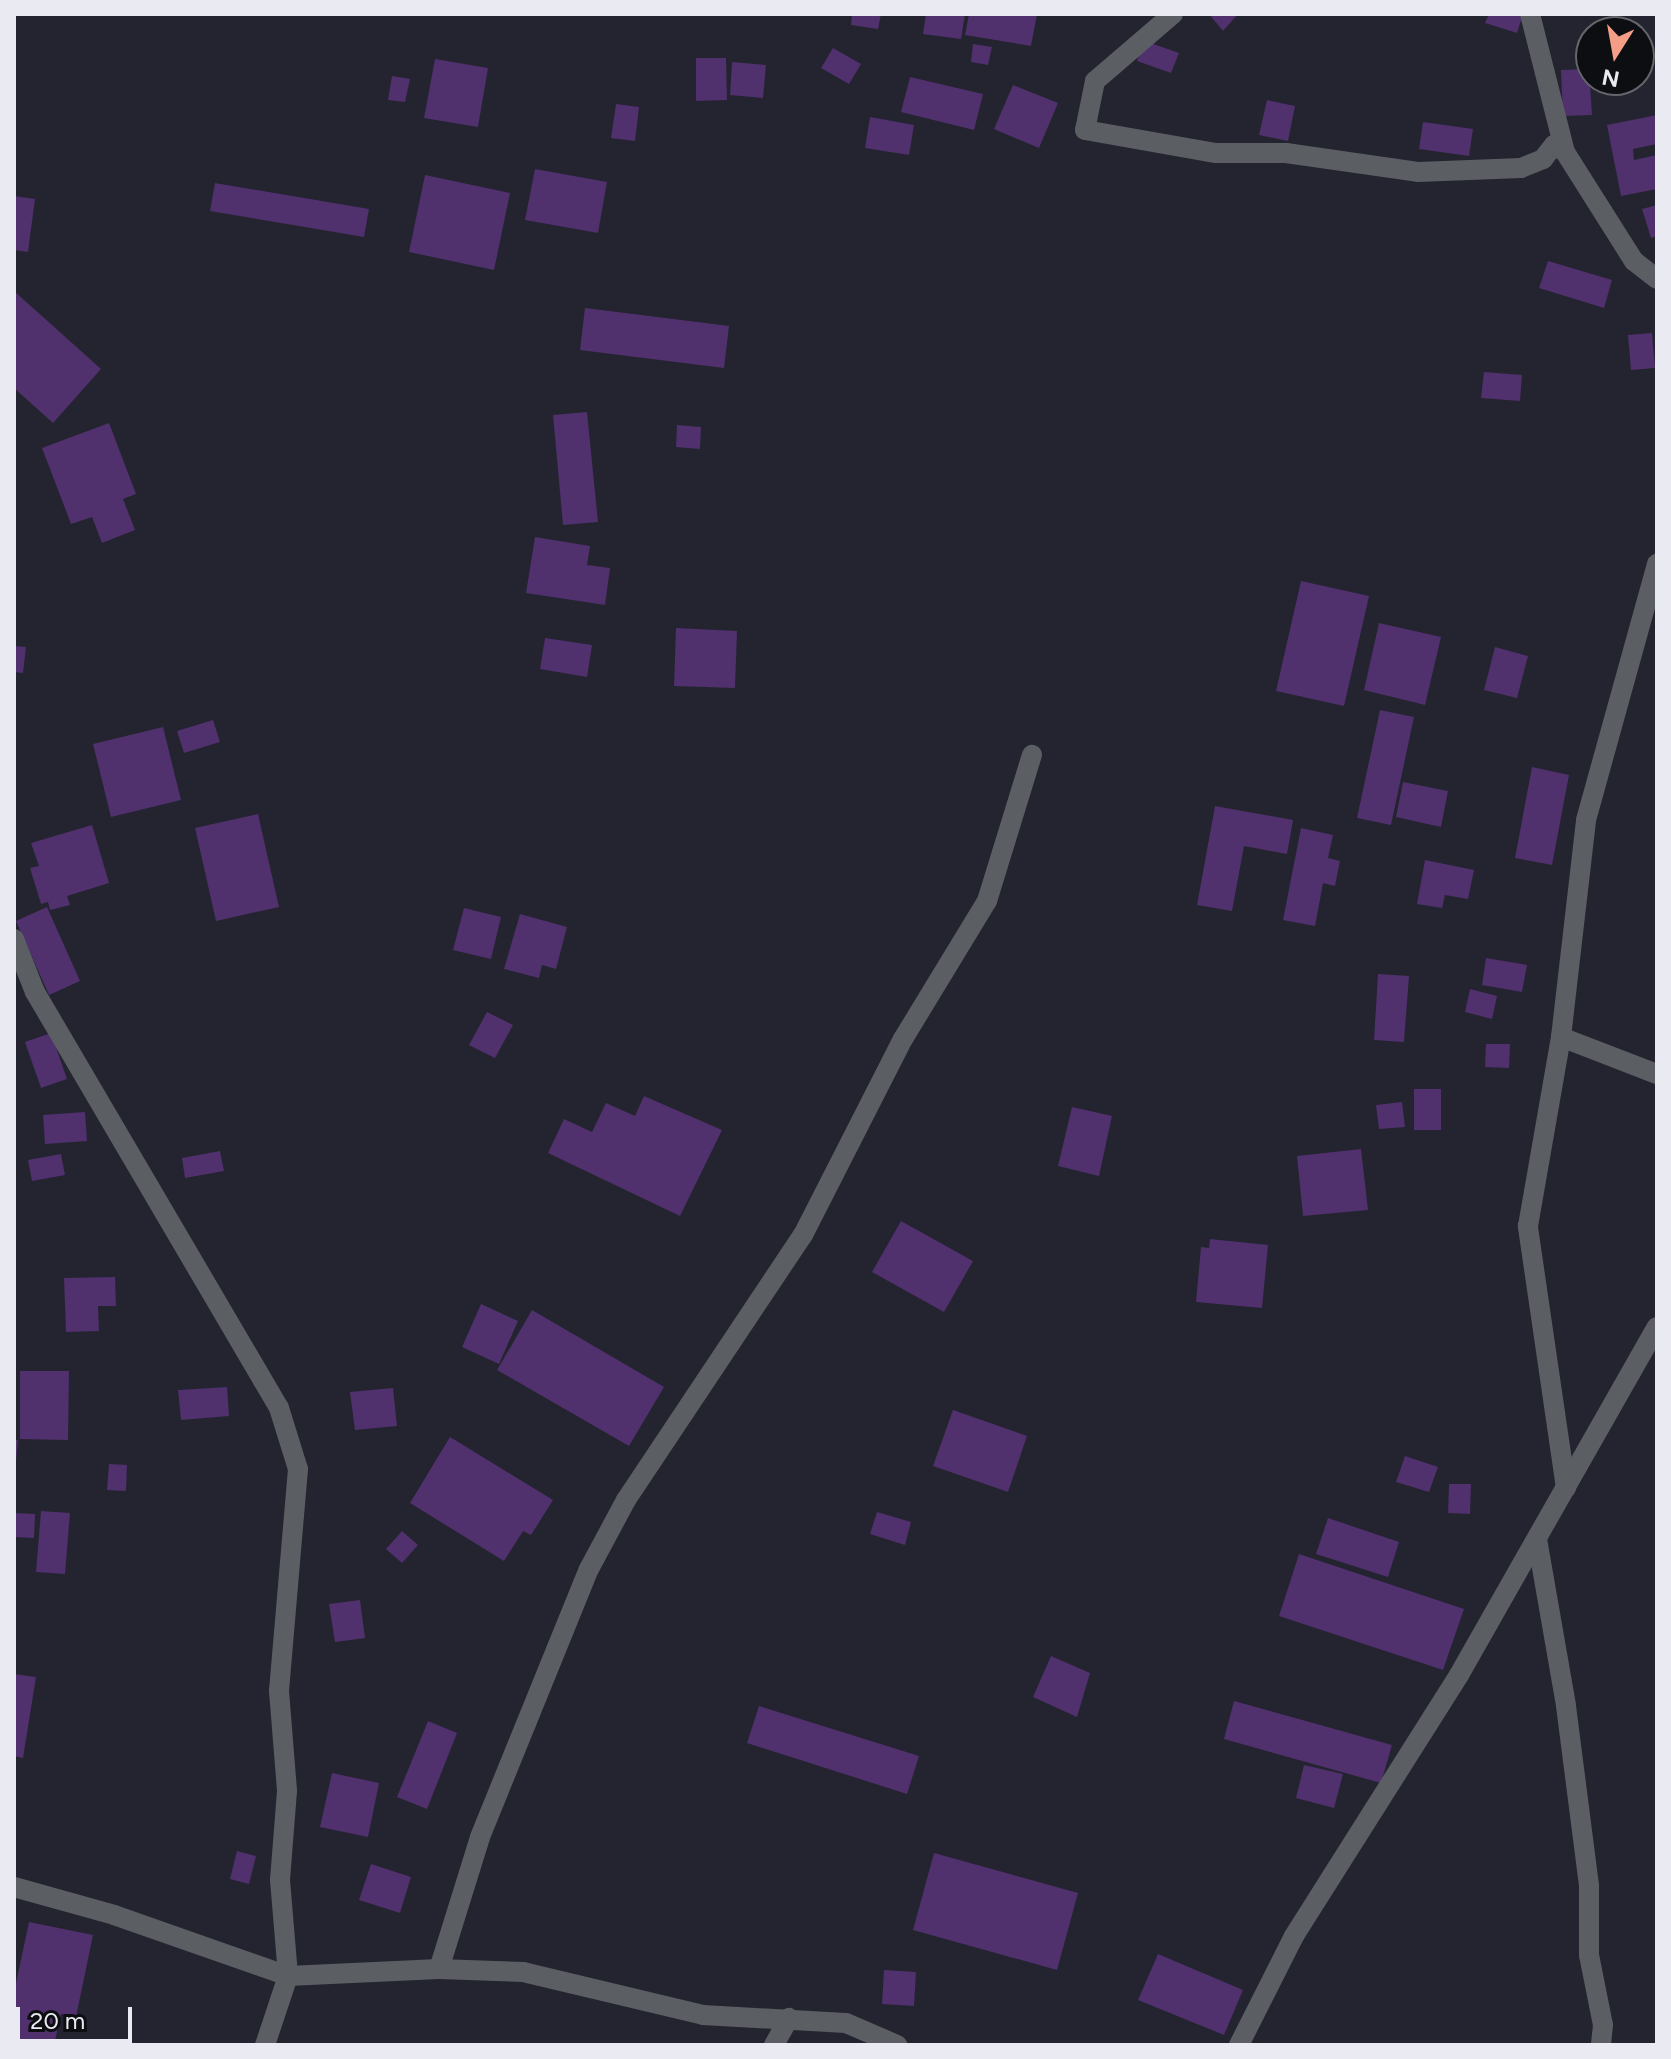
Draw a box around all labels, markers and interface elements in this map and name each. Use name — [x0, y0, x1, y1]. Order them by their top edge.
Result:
north arrow — [1575, 16, 1655, 96]
text: N — [1600, 63, 1622, 93]
scale bar — [20, 1991, 136, 2041]
text: 20 m — [30, 2006, 85, 2035]

